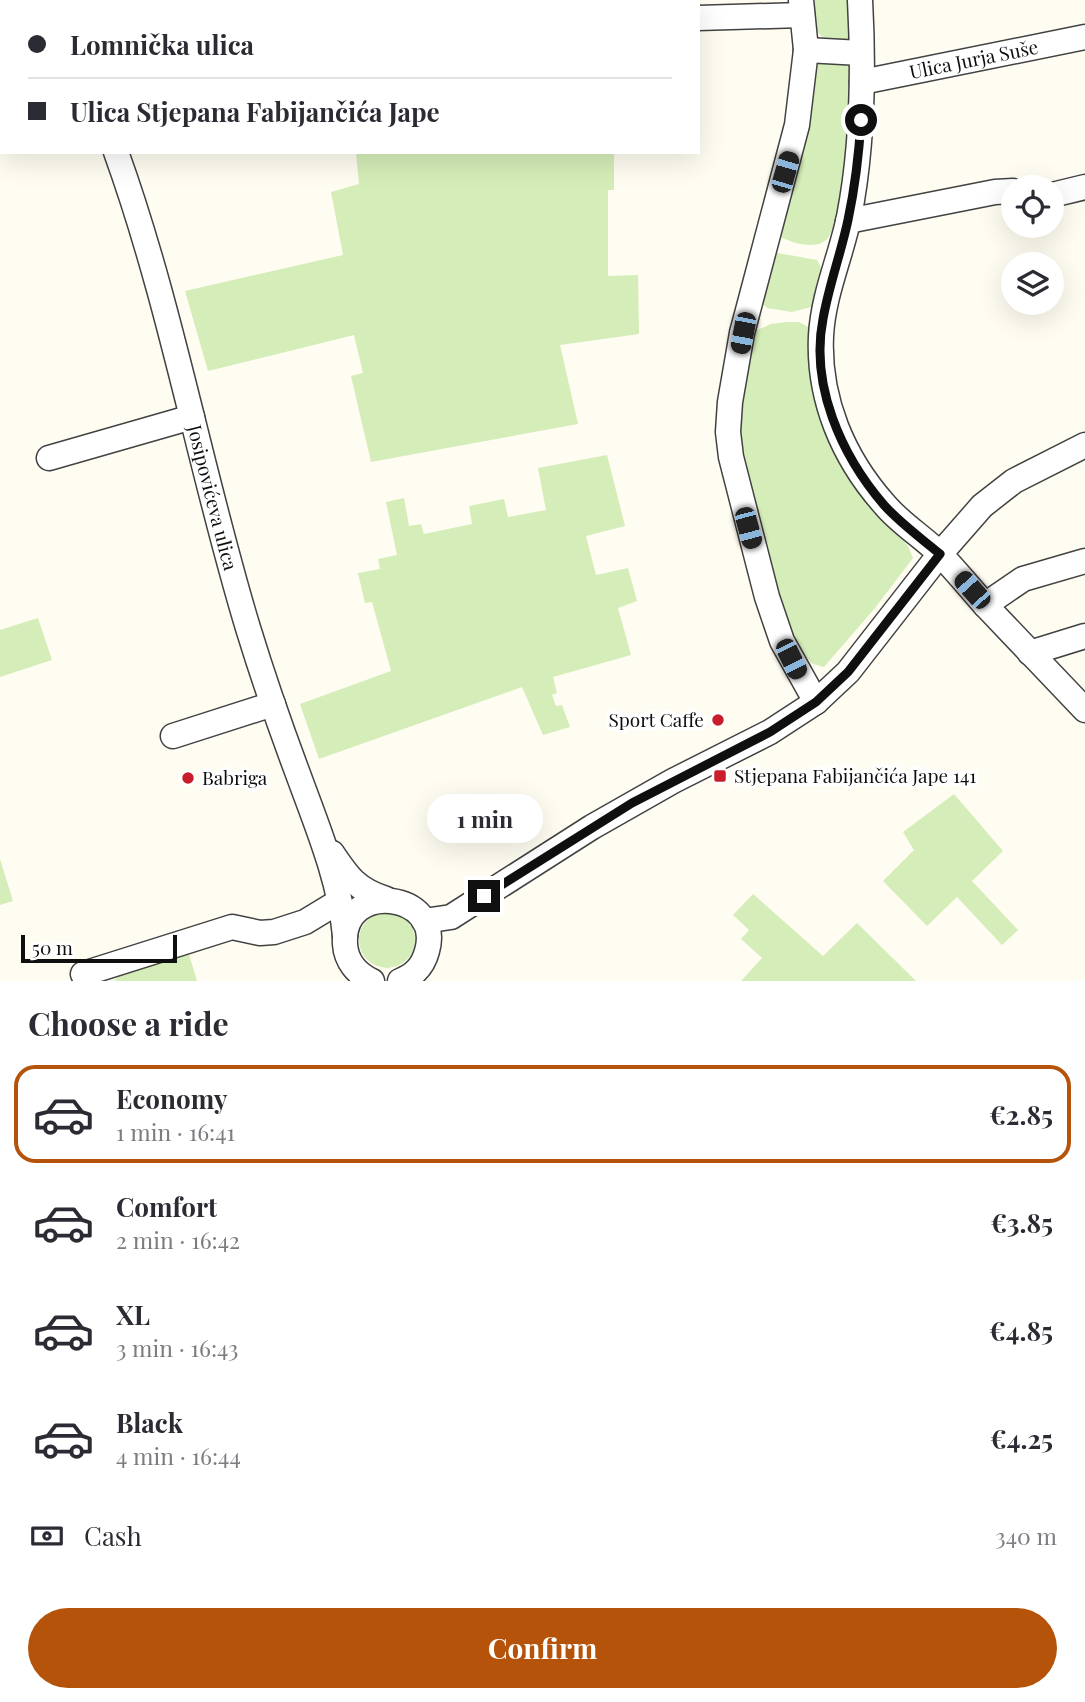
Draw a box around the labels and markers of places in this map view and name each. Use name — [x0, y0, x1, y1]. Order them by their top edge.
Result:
place label: Sport Caffe — [608, 706, 704, 732]
marker: Sport Caffe — [710, 712, 726, 728]
place label: Stjepana Fabijančića Jape 141 — [734, 762, 976, 788]
place label: Babriga — [202, 764, 268, 790]
marker: Stjepana Fabijančića Jape 141 — [712, 768, 728, 784]
marker: Babriga — [180, 770, 196, 786]

